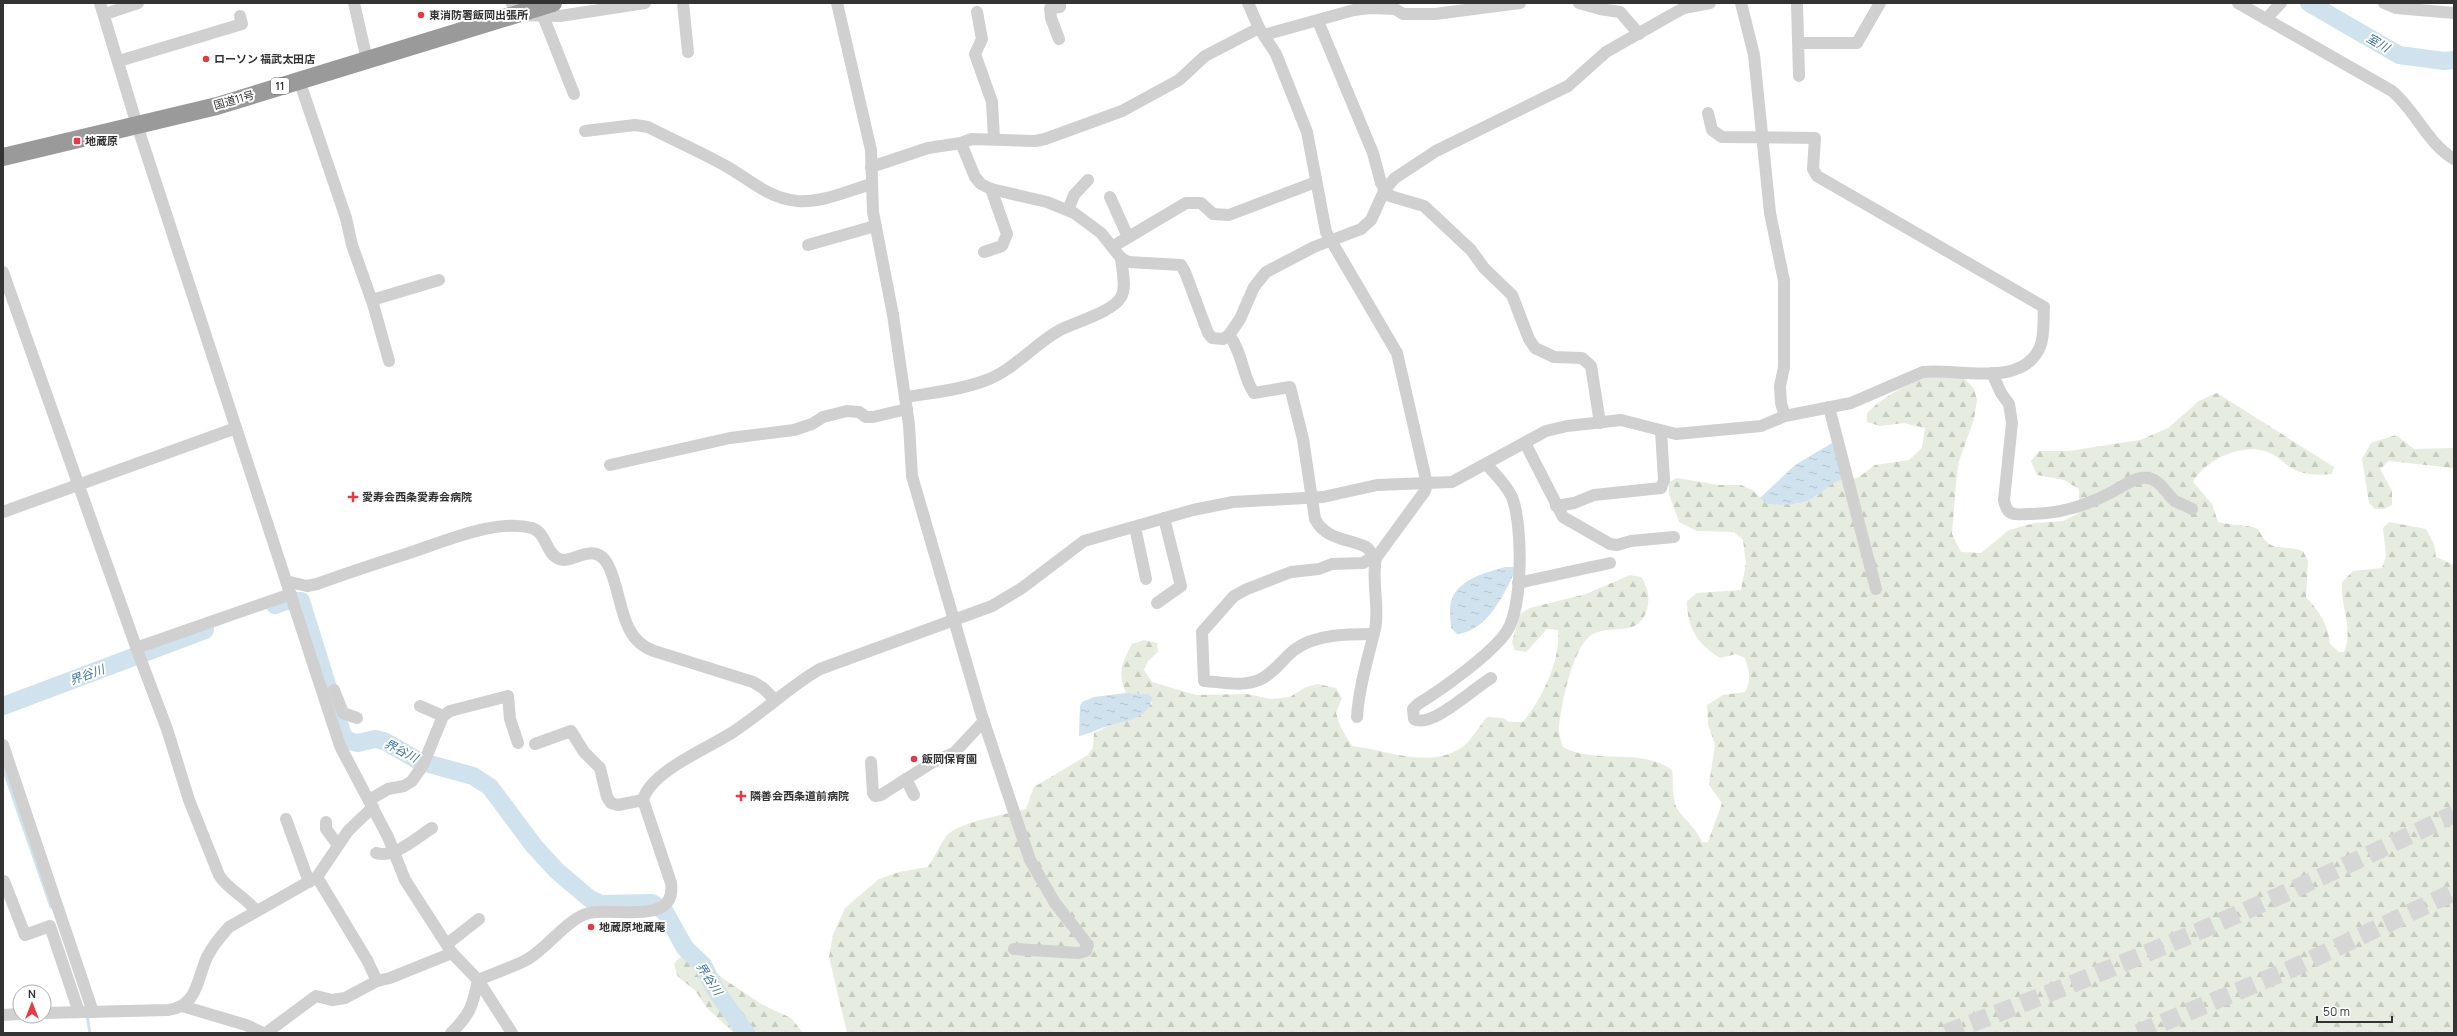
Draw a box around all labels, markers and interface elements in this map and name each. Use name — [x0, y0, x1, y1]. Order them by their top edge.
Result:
place label: 東消防署飯岡出張所 — [429, 7, 528, 22]
marker: 東消防署飯岡出張所 — [416, 10, 426, 20]
water label: 室川 — [2364, 29, 2395, 57]
place label: ローソン 福武太田店 — [214, 51, 315, 66]
marker: ローソン 福武太田店 — [201, 54, 211, 64]
road number: 11 — [271, 78, 289, 94]
street label: 国道11号 — [212, 87, 256, 112]
place label: 地蔵原 — [85, 133, 118, 148]
marker: 地蔵原 — [72, 136, 82, 146]
place label: 愛寿会西条愛寿会病院 — [362, 489, 472, 504]
marker: 愛寿会西条愛寿会病院 — [347, 491, 359, 503]
water label: 界谷川 — [67, 660, 109, 689]
water label: 界谷川 — [381, 735, 423, 767]
place label: 飯岡保育園 — [921, 751, 977, 766]
marker: 飯岡保育園 — [909, 754, 919, 764]
place label: 隣善会西条道前病院 — [750, 788, 849, 803]
marker: 隣善会西条道前病院 — [735, 790, 747, 802]
place label: 地蔵原地蔵庵 — [599, 919, 666, 934]
marker: 地蔵原地蔵庵 — [586, 922, 596, 932]
water label: 界谷川 — [692, 959, 727, 1000]
north arrow — [12, 984, 52, 1024]
text: N — [28, 986, 36, 1001]
scale bar — [2317, 998, 2392, 1024]
text: 50 m — [2323, 1003, 2350, 1020]

